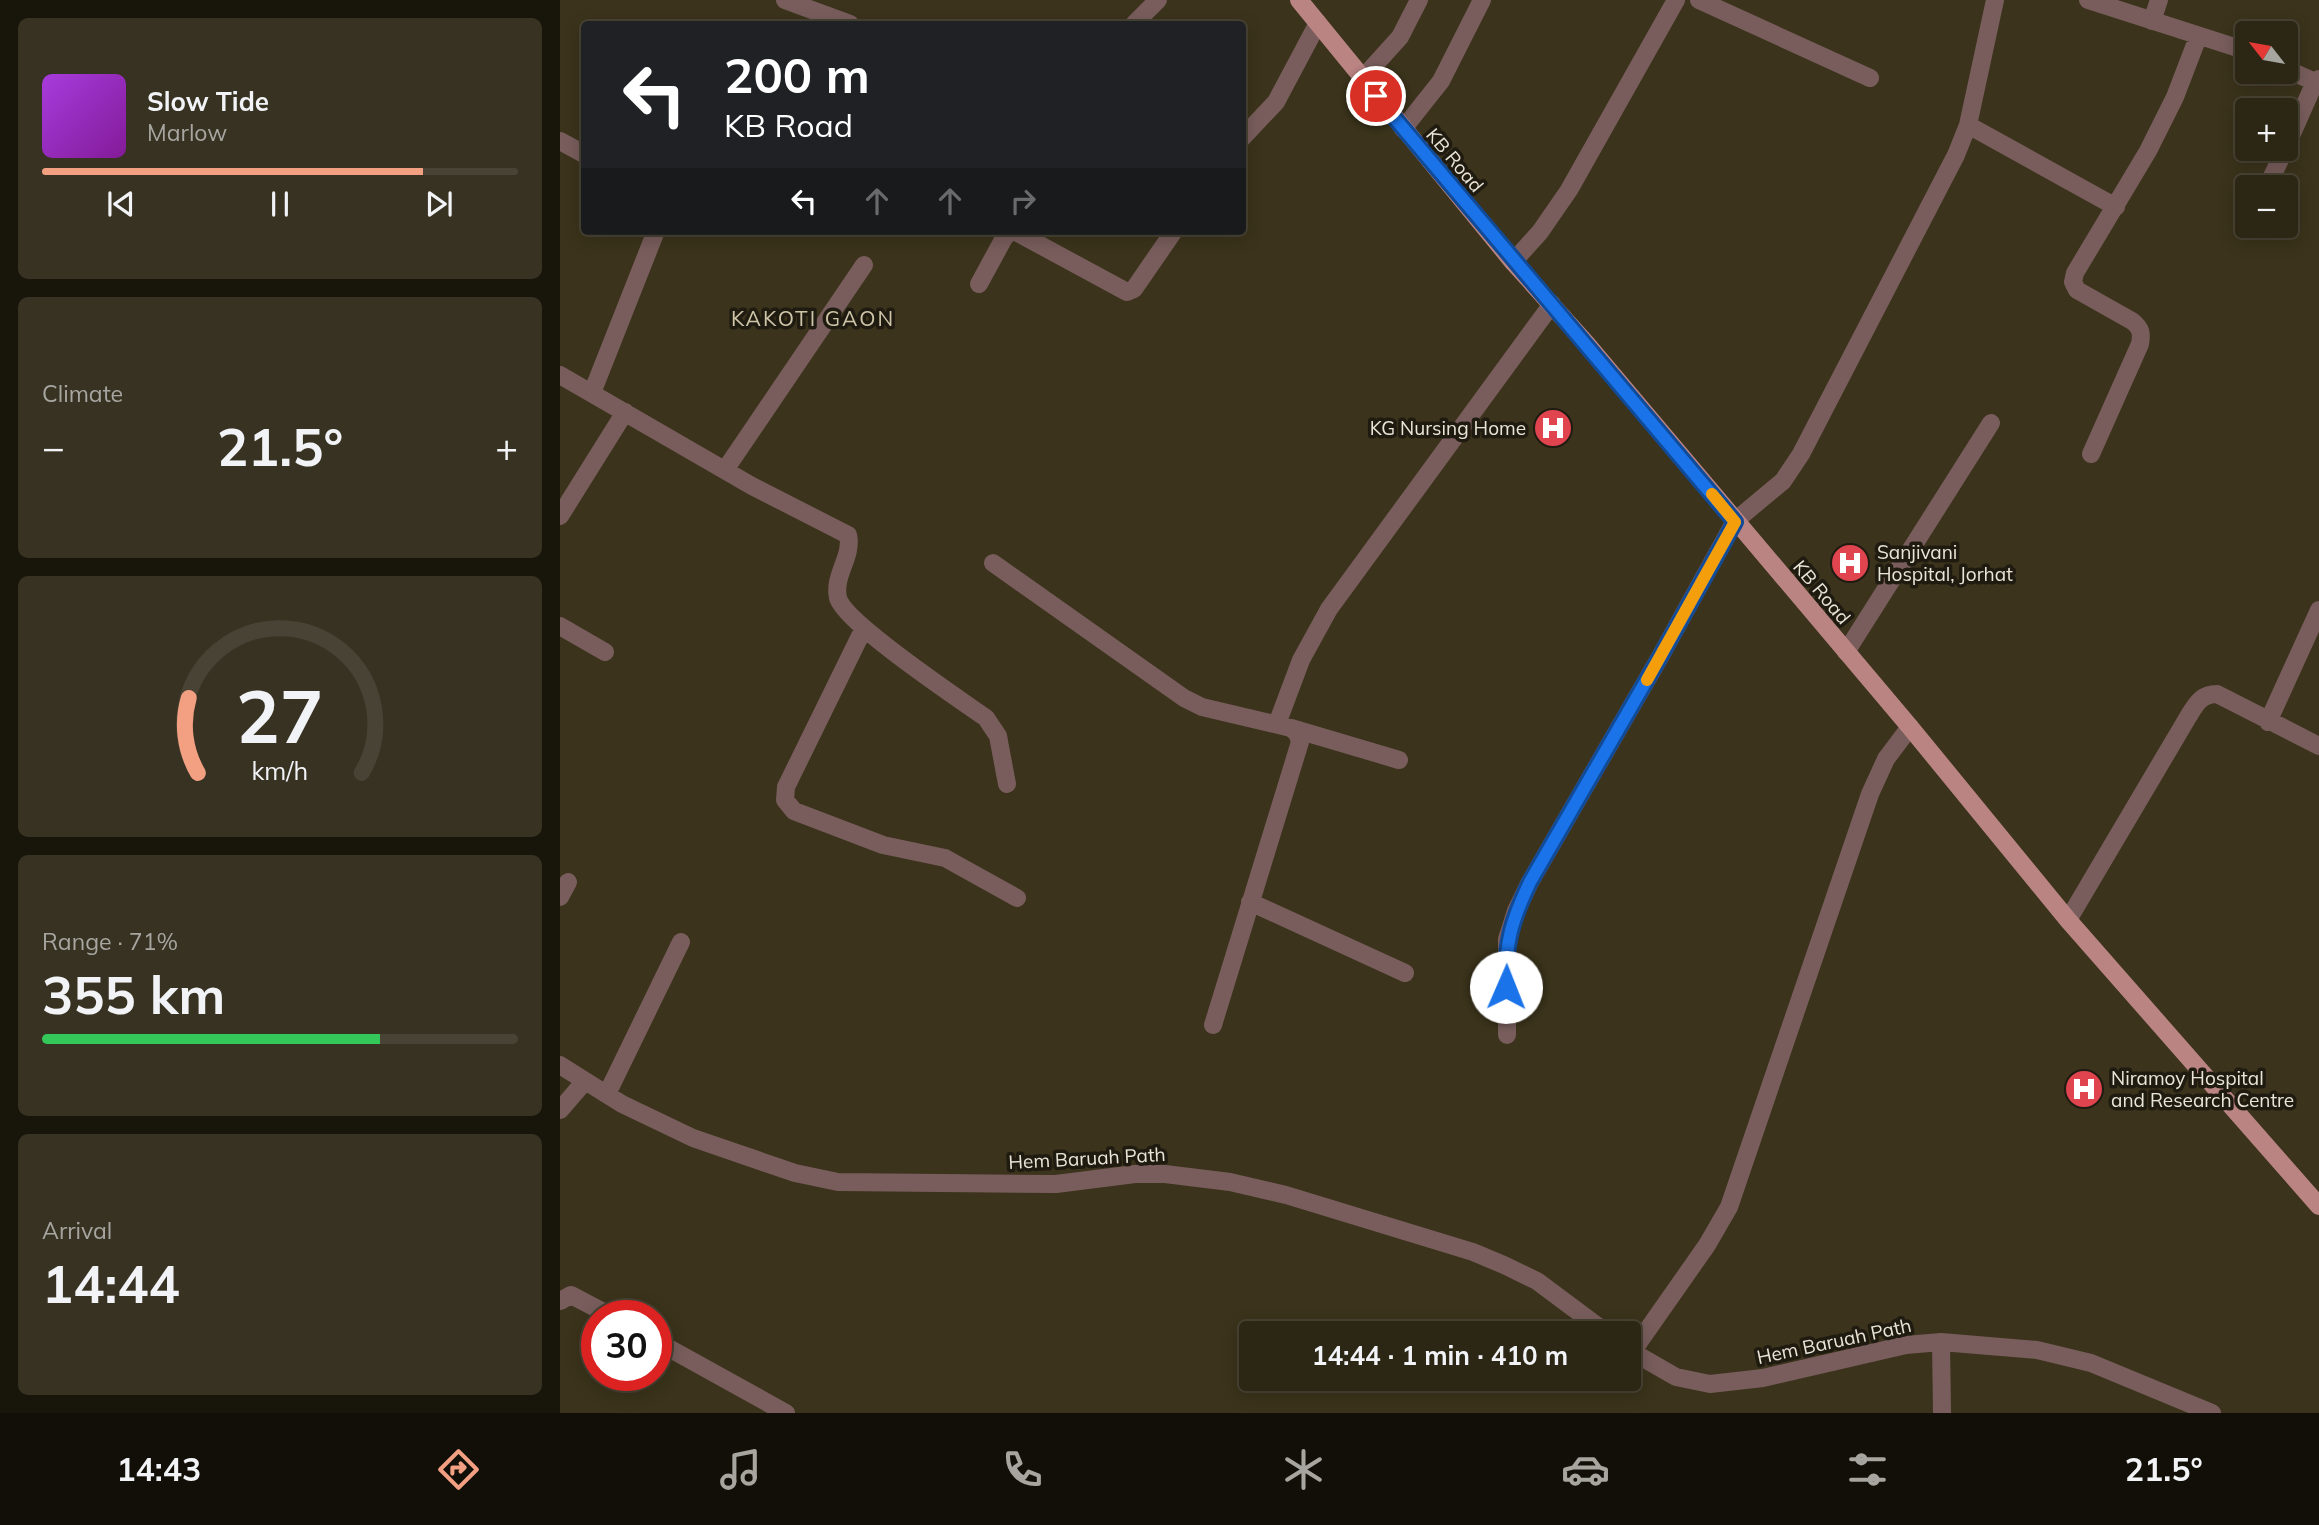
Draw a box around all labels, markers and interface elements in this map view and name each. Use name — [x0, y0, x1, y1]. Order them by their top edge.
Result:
north arrow — [2235, 21, 2298, 84]
map controls — [2235, 21, 2298, 238]
text: 200 m — [724, 44, 870, 105]
icon: left — [609, 49, 700, 140]
pin — [1346, 66, 1406, 126]
icon: arrive — [1357, 77, 1395, 115]
text: Slow Tide — [147, 85, 269, 118]
button: + — [2235, 98, 2298, 161]
text: KB Road — [724, 105, 853, 145]
text: Marlow — [147, 118, 227, 147]
street label: KB Road — [1421, 123, 1489, 197]
button: − — [2235, 175, 2298, 238]
icon: left — [785, 182, 823, 220]
icon: ahead — [858, 182, 896, 220]
icon: ahead — [931, 182, 969, 220]
icon: right — [1004, 182, 1042, 220]
icon: previous — [102, 185, 140, 223]
icon: pause — [261, 185, 299, 223]
icon: next — [420, 185, 458, 223]
district label: KAKOTI GAON — [731, 305, 895, 331]
text: Climate — [42, 379, 123, 408]
hospital icon: KG Nursing Home — [1532, 407, 1574, 449]
text: 21.5° — [217, 414, 343, 479]
place label: KG Nursing Home — [1370, 416, 1526, 440]
text: − — [42, 423, 65, 471]
text: + — [495, 423, 518, 471]
place label: Sanjivani Hospital, Jorhat — [1877, 540, 2013, 586]
hospital icon: Sanjivani Hospital, Jorhat — [1829, 542, 1871, 584]
street label: KB Road — [1788, 555, 1856, 629]
text: 27 — [236, 670, 324, 761]
text: km/h — [252, 754, 308, 785]
text: Range · 71% — [42, 927, 178, 956]
position arrow — [1469, 950, 1543, 1024]
text: 355 km — [42, 962, 225, 1027]
place label: Niramoy Hospital and Research Centre — [2111, 1066, 2294, 1112]
hospital icon: Niramoy Hospital and Research Centre — [2063, 1068, 2105, 1110]
street label: Hem Baruah Path — [1008, 1142, 1166, 1174]
text: Arrival — [42, 1216, 112, 1245]
text: 14:44 — [42, 1251, 180, 1316]
speed limit sign: 30 — [581, 1300, 672, 1391]
street label: Hem Baruah Path — [1755, 1313, 1913, 1369]
text: 14:44 · 1 min · 410 m — [1312, 1339, 1568, 1372]
icon: directions — [434, 1445, 483, 1494]
icon: music — [716, 1445, 765, 1494]
icon: phone — [998, 1445, 1047, 1494]
icon: climate — [1279, 1445, 1328, 1494]
icon: car — [1561, 1445, 1610, 1494]
icon: filters — [1843, 1445, 1892, 1494]
text: 14:43 — [116, 1449, 201, 1489]
text: 21.5° — [2125, 1449, 2203, 1489]

